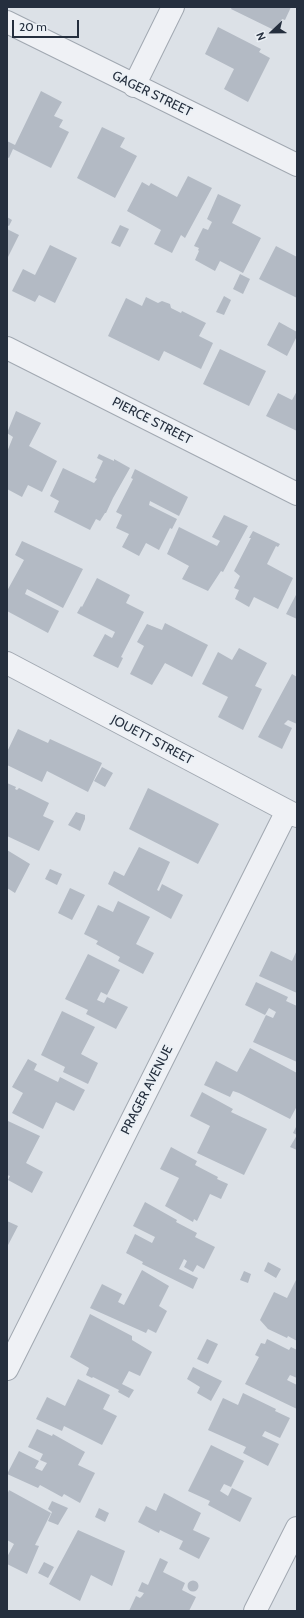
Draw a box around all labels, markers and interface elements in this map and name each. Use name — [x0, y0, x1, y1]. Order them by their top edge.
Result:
scale bar — [14, 12, 81, 38]
north arrow — [252, 12, 292, 52]
text: 20 m — [19, 19, 47, 34]
text: N — [253, 30, 269, 43]
street label: GAGER STREET — [109, 68, 195, 120]
street label: PIERCE STREET — [109, 394, 195, 448]
street label: JOUETT STREET — [108, 712, 196, 768]
street label: PRAGER AVENUE — [118, 1043, 176, 1137]

